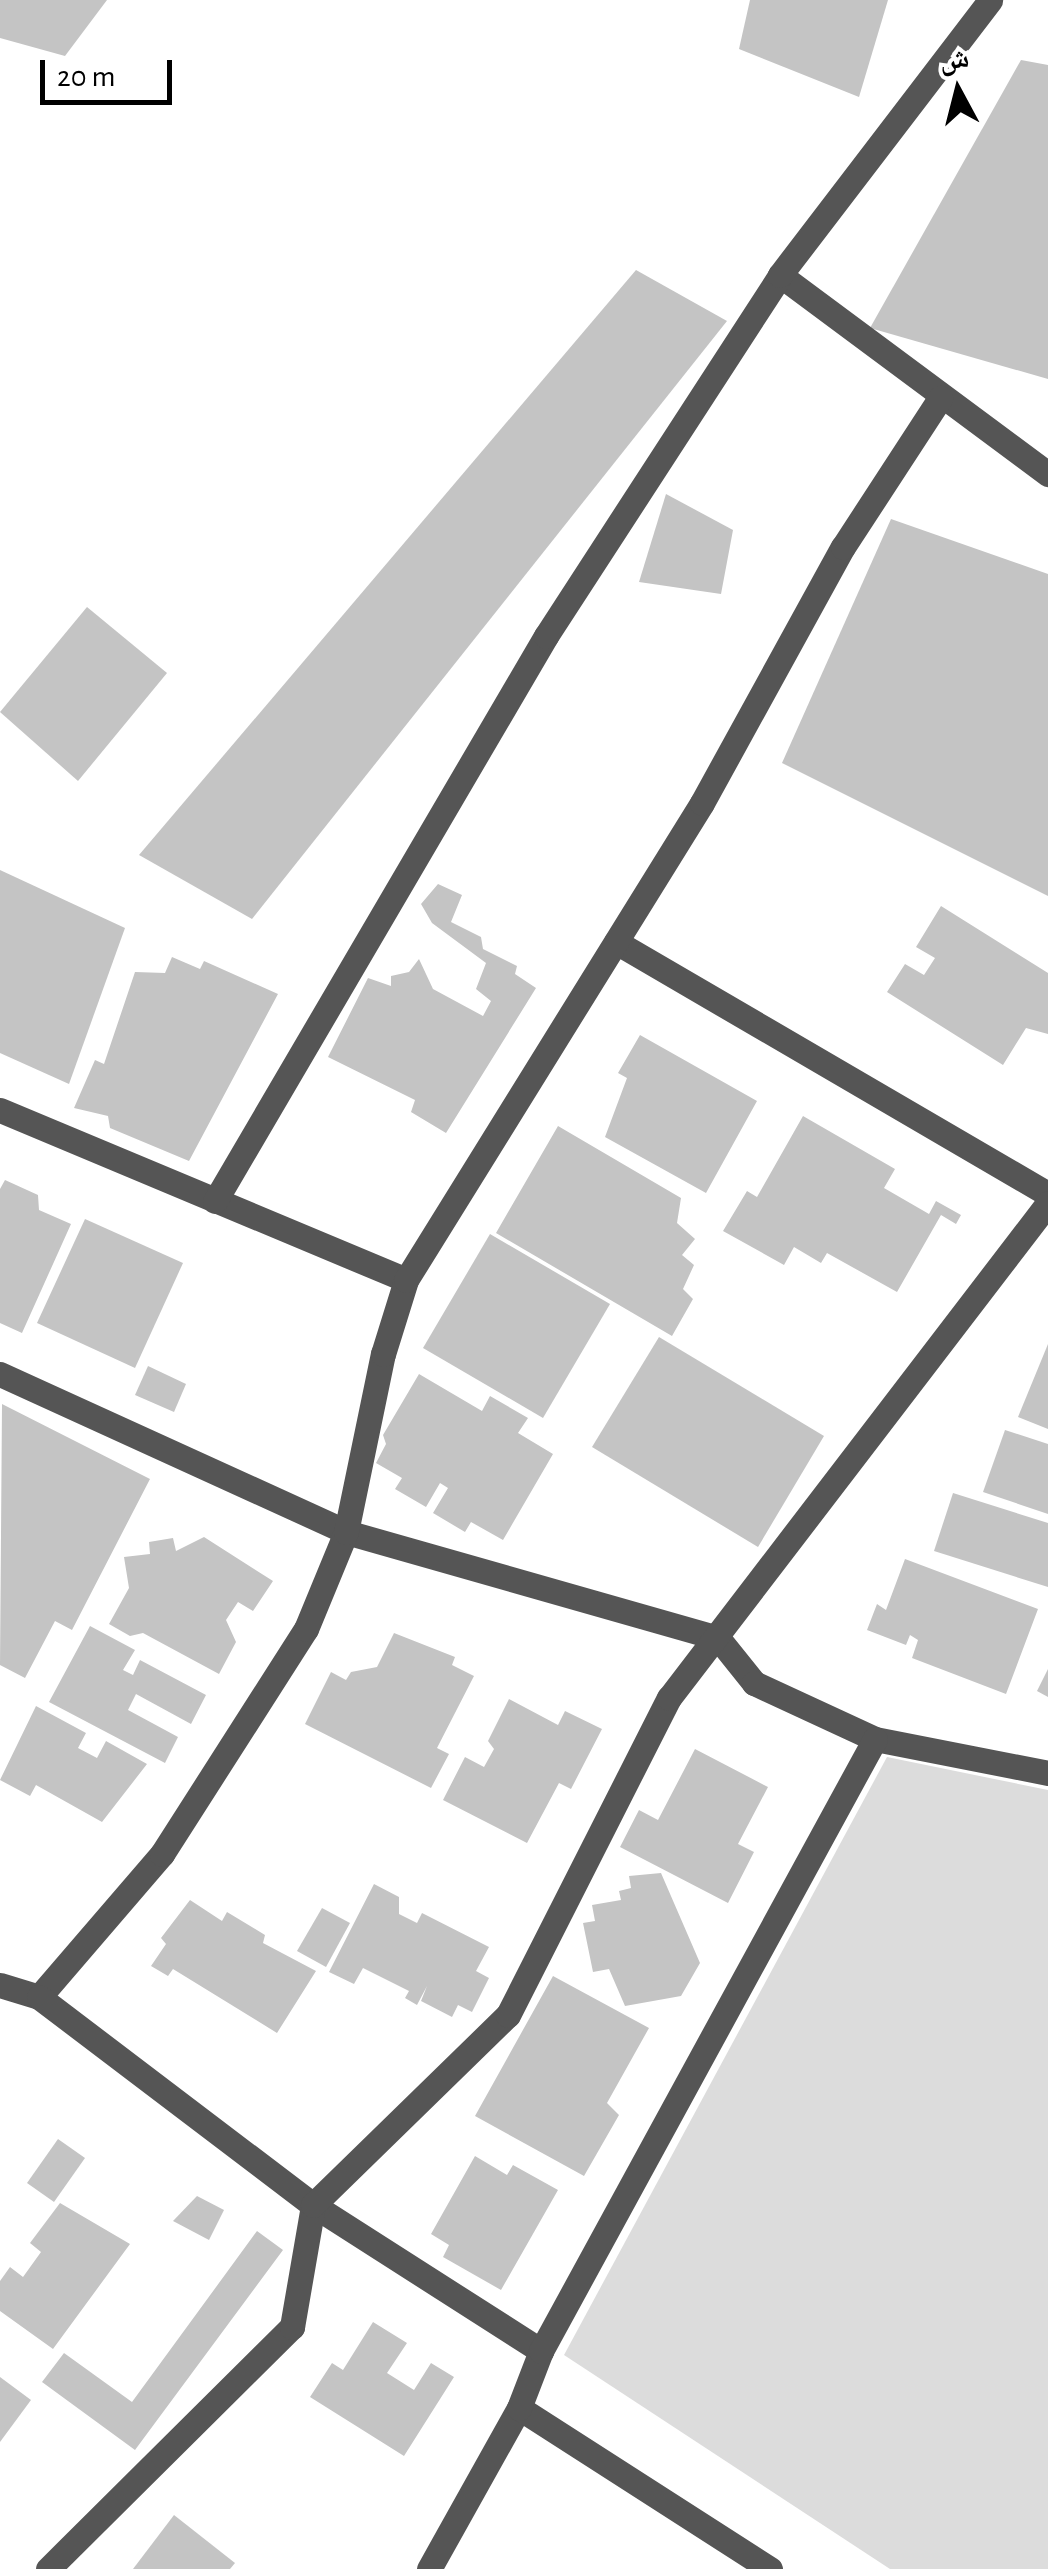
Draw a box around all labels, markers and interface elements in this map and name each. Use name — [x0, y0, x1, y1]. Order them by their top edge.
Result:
scale bar — [45, 40, 178, 102]
north arrow — [908, 40, 1008, 140]
text: ش — [938, 45, 971, 76]
text: 20 m — [57, 62, 115, 92]

